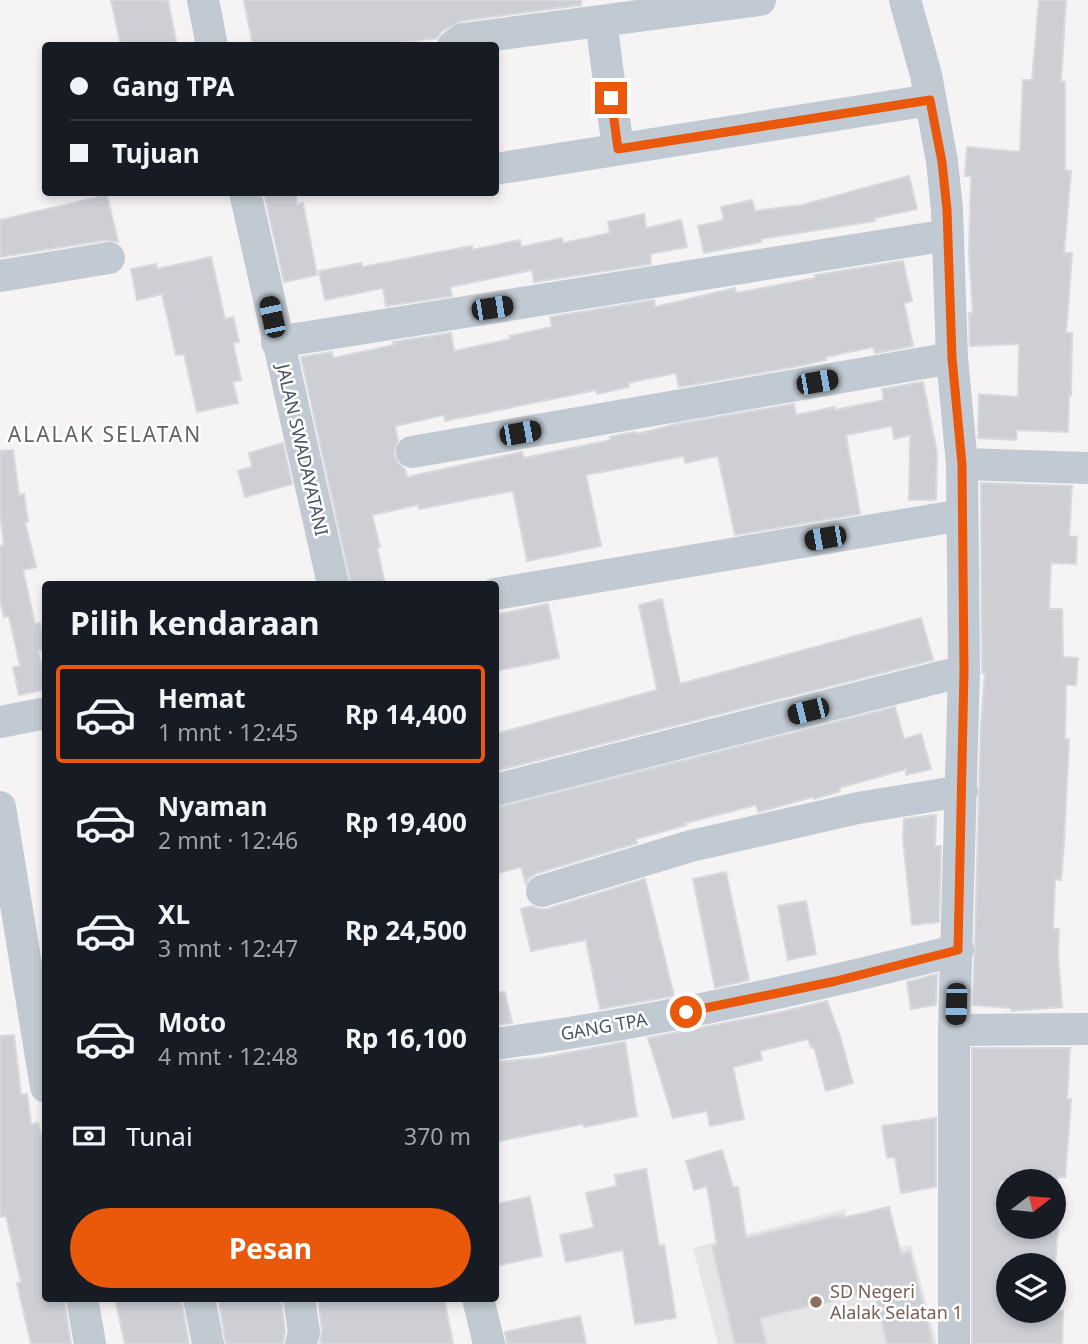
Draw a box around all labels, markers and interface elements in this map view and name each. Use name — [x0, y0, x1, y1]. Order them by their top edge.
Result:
text: Gang TPA — [112, 68, 234, 104]
route end — [595, 82, 627, 114]
text: Tujuan — [112, 135, 200, 171]
car — [258, 294, 287, 340]
car — [470, 294, 515, 322]
street label: JALAN SWADAYATANI — [271, 360, 334, 538]
car — [795, 368, 840, 396]
car — [498, 419, 543, 447]
district label: ALALAK SELATAN — [8, 420, 202, 448]
car — [803, 524, 848, 552]
text: Pilih kendaraan — [70, 601, 320, 644]
text: Hemat — [158, 680, 246, 716]
icon: car — [74, 683, 137, 746]
text: Rp 14,400 — [345, 696, 467, 732]
car — [786, 696, 831, 726]
text: 1 mnt · 12:45 — [158, 716, 298, 748]
text: Nyaman — [158, 788, 267, 824]
icon: car — [74, 791, 137, 854]
text: Rp 19,400 — [345, 804, 467, 840]
text: 2 mnt · 12:46 — [158, 824, 298, 856]
text: XL — [158, 896, 190, 932]
icon: car — [74, 899, 137, 962]
text: Rp 24,500 — [345, 912, 467, 948]
text: 3 mnt · 12:47 — [158, 932, 298, 964]
car — [945, 983, 968, 1025]
route start — [670, 996, 702, 1028]
text: Moto — [158, 1004, 226, 1040]
icon: car — [74, 1007, 137, 1070]
street label: GANG TPA — [559, 1007, 650, 1045]
text: Rp 16,100 — [345, 1020, 467, 1056]
text: 4 mnt · 12:48 — [158, 1040, 298, 1072]
icon: cash — [70, 1117, 108, 1155]
text: Tunai — [126, 1118, 193, 1154]
text: 370 m — [404, 1120, 471, 1152]
north arrow — [996, 1169, 1066, 1239]
map controls — [996, 1169, 1066, 1323]
button: Pesan — [70, 1208, 471, 1288]
button: layers — [996, 1253, 1066, 1323]
place label: SD Negeri Alalak Selatan 1 — [830, 1279, 963, 1324]
marker: SD Negeri Alalak Selatan 1 — [808, 1294, 824, 1310]

